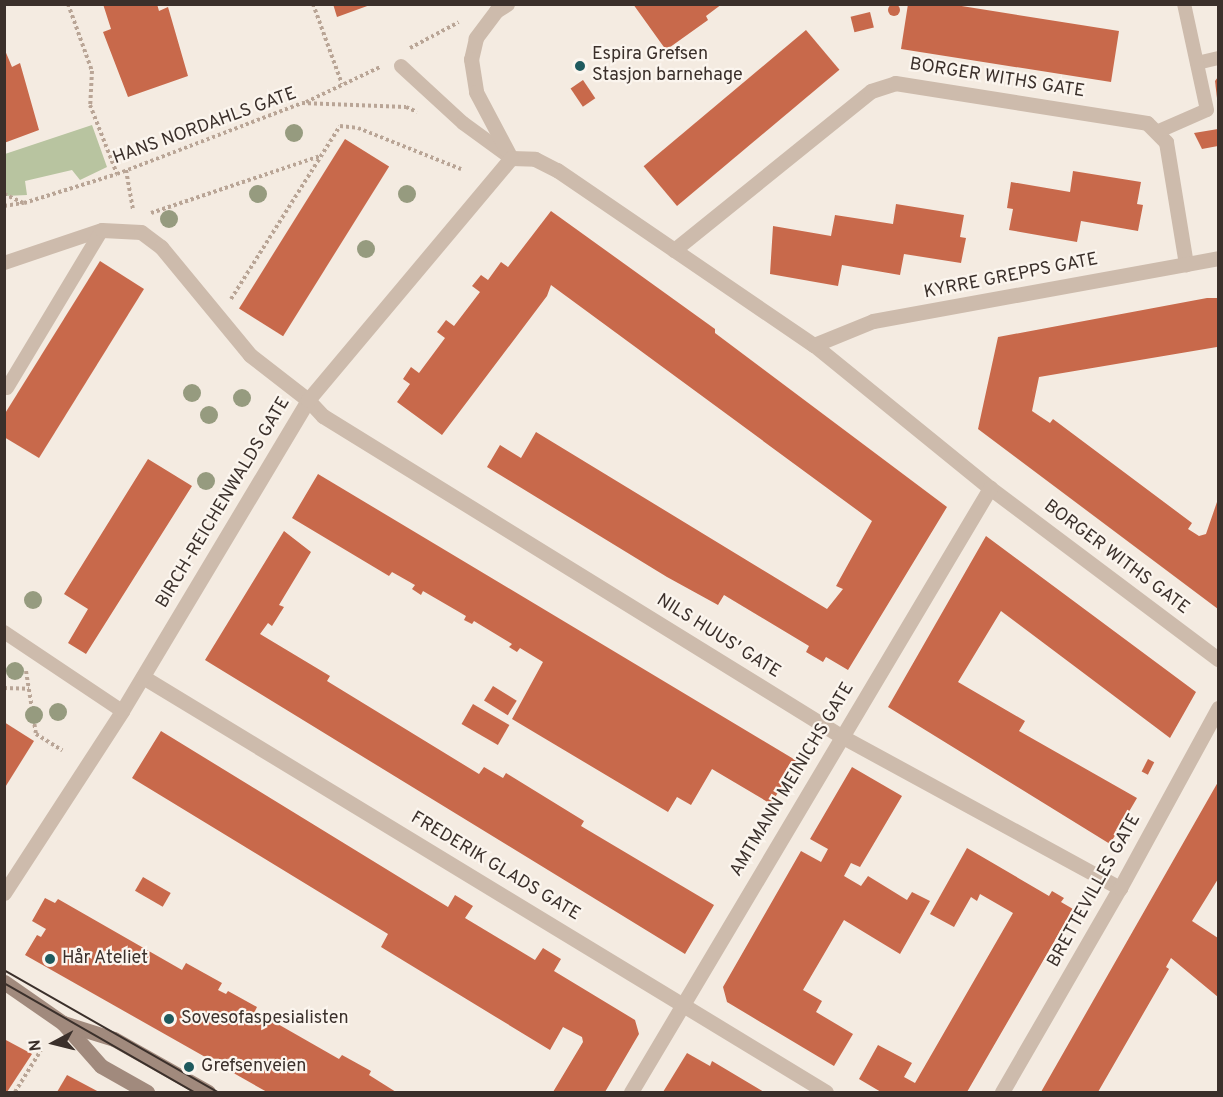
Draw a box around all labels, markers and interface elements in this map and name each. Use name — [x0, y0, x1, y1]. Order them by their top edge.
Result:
place label: Espira Grefsen Stasjon barnehage — [592, 45, 743, 88]
street label: BORGER WITHS GATE — [908, 54, 1086, 104]
marker: Espira Grefsen Stasjon barnehage — [573, 59, 587, 73]
street label: HANS NORDAHLS GATE — [110, 84, 300, 170]
street label: KYRRE GREPPS GATE — [922, 250, 1100, 304]
street label: BIRCH-REICHENWALDS GATE — [152, 394, 296, 612]
street label: BORGER WITHS GATE — [1039, 496, 1193, 620]
street label: NILS HUUS' GATE — [652, 590, 784, 684]
street label: AMTMANN MEINICHS GATE — [726, 679, 860, 881]
street label: FREDERIK GLADS GATE — [406, 808, 584, 926]
street label: BRETTEVILLES GATE — [1044, 811, 1146, 971]
place label: Hår Ateliet — [62, 948, 149, 970]
marker: Hår Ateliet — [43, 952, 57, 966]
place label: Sovesofaspesialisten — [181, 1008, 349, 1030]
marker: Sovesofaspesialisten — [162, 1012, 176, 1026]
north arrow — [24, 1013, 84, 1073]
text: N — [26, 1038, 47, 1052]
place label: Grefsenveien — [201, 1056, 306, 1078]
marker: Grefsenveien — [182, 1060, 196, 1074]

